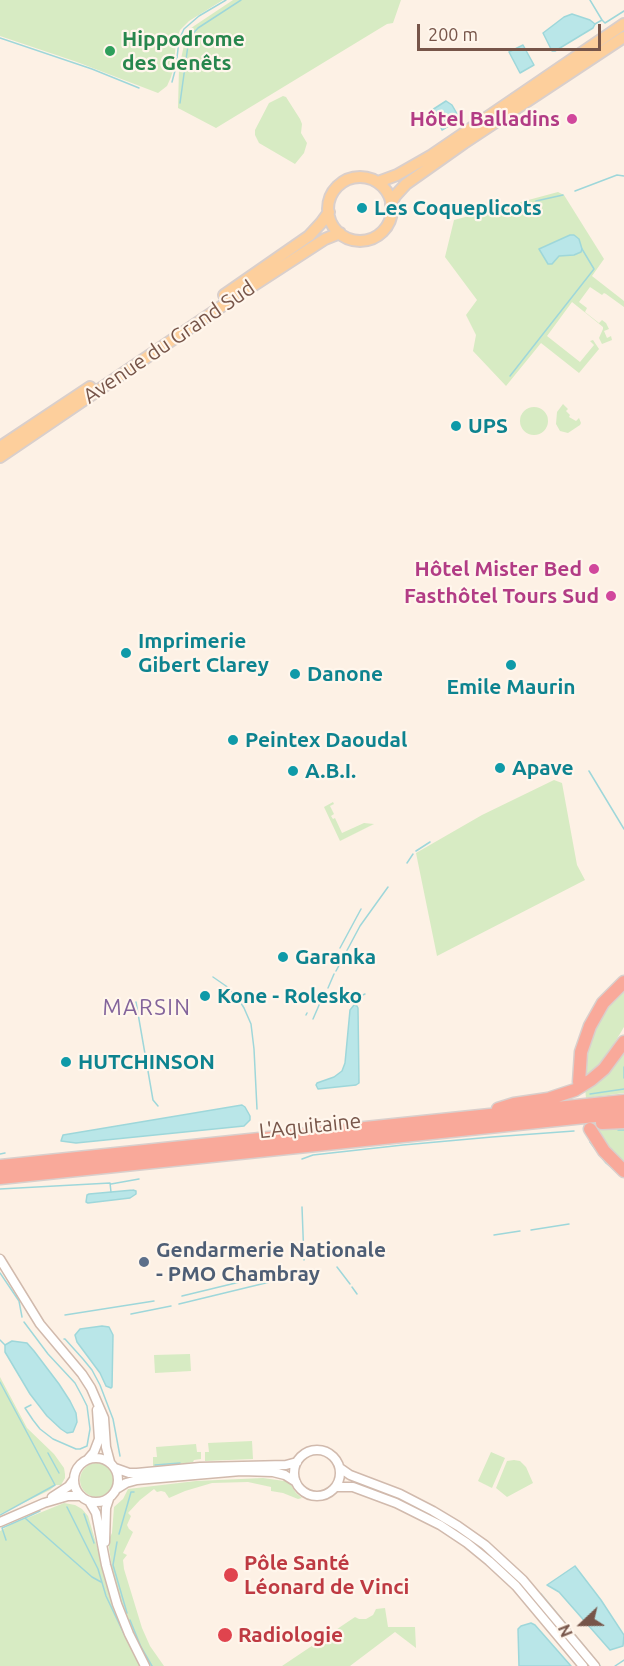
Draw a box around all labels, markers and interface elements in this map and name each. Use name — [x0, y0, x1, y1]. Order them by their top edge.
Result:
scale bar — [420, 12, 604, 50]
text: 200 m — [428, 24, 478, 44]
place label: Hippodrome des Genêts — [122, 26, 245, 76]
marker: Hippodrome des Genêts — [103, 44, 117, 58]
place label: Hôtel Balladins — [410, 106, 560, 132]
marker: Hôtel Balladins — [565, 112, 579, 126]
place label: Les Coqueplicots — [374, 195, 542, 221]
marker: Les Coqueplicots — [355, 201, 369, 215]
street label: Avenue du Grand Sud — [78, 275, 260, 409]
place label: UPS — [468, 413, 508, 439]
marker: UPS — [449, 419, 463, 433]
place label: Hôtel Mister Bed — [415, 556, 582, 582]
marker: Hôtel Mister Bed — [587, 562, 601, 576]
place label: Fasthôtel Tours Sud — [404, 583, 599, 609]
marker: Fasthôtel Tours Sud — [604, 589, 618, 603]
place label: Imprimerie Gibert Clarey — [138, 628, 269, 678]
marker: Imprimerie Gibert Clarey — [119, 646, 133, 660]
marker: Emile Maurin — [504, 658, 518, 672]
place label: Danone — [307, 661, 383, 687]
marker: Danone — [288, 667, 302, 681]
place label: Emile Maurin — [446, 674, 576, 700]
place label: Peintex Daoudal — [245, 727, 407, 753]
marker: Peintex Daoudal — [226, 733, 240, 747]
place label: Apave — [512, 755, 574, 781]
place label: A.B.I. — [305, 758, 356, 784]
marker: Apave — [493, 761, 507, 775]
marker: A.B.I. — [286, 764, 300, 778]
place label: Garanka — [295, 944, 376, 970]
marker: Garanka — [276, 950, 290, 964]
place label: Kone - Rolesko — [217, 983, 362, 1009]
marker: Kone - Rolesko — [198, 989, 212, 1003]
district label: MARSIN — [102, 995, 192, 1021]
place label: HUTCHINSON — [78, 1049, 215, 1075]
marker: HUTCHINSON — [59, 1055, 73, 1069]
street label: L'Aquitaine — [258, 1108, 362, 1144]
place label: Gendarmerie Nationale - PMO Chambray — [156, 1237, 386, 1287]
marker: Gendarmerie Nationale - PMO Chambray — [137, 1255, 151, 1269]
place label: Pôle Santé Léonard de Vinci — [244, 1550, 409, 1600]
marker: Pôle Santé Léonard de Vinci — [222, 1566, 240, 1584]
north arrow — [552, 1594, 612, 1654]
place label: Radiologie — [238, 1622, 343, 1648]
text: N — [555, 1622, 576, 1640]
marker: Radiologie — [216, 1626, 234, 1644]

